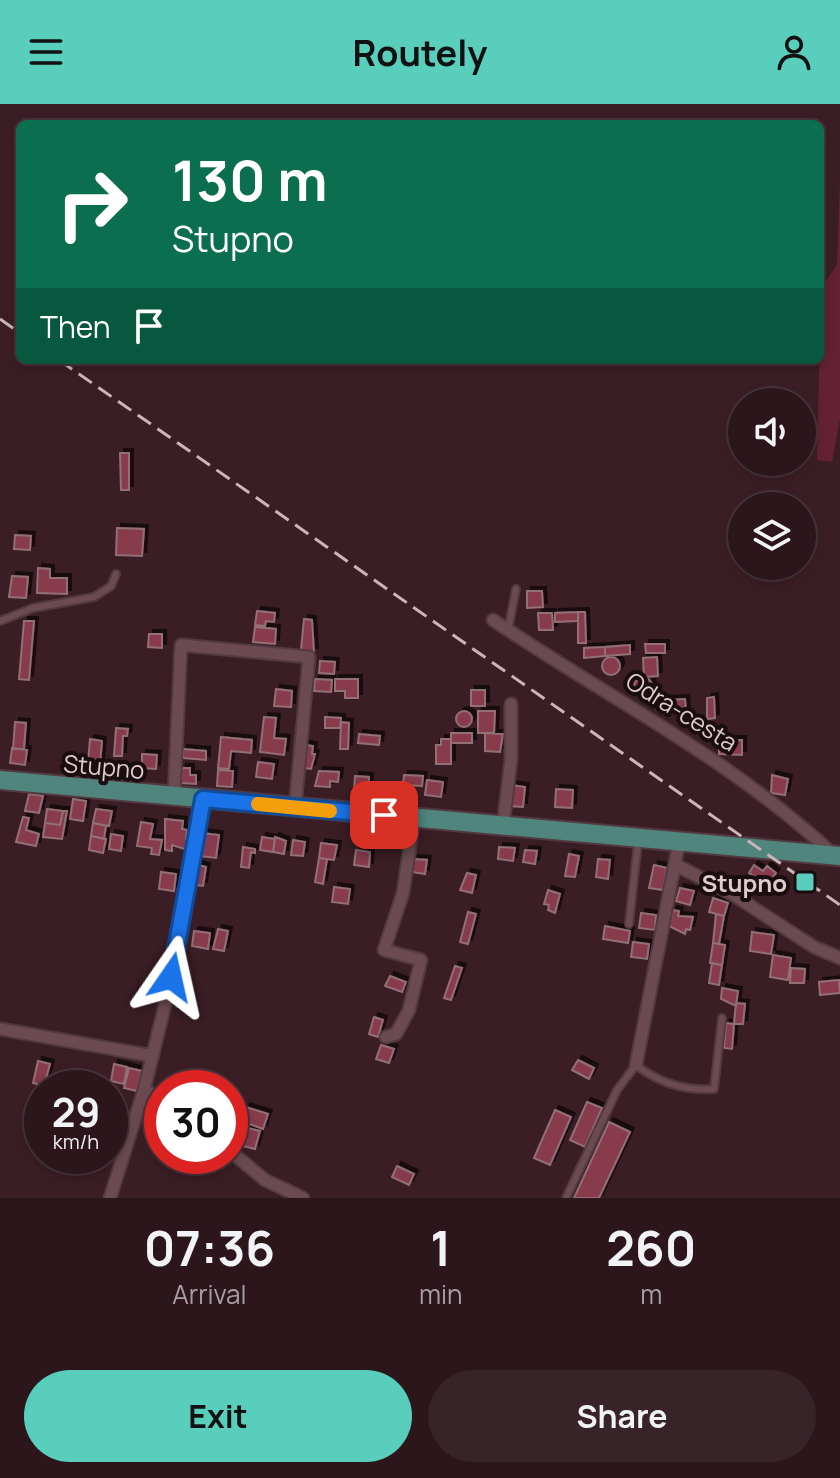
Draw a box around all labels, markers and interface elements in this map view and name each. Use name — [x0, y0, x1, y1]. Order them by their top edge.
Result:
text: Routely — [352, 28, 488, 77]
icon: menu — [24, 30, 68, 74]
icon: person — [772, 30, 816, 74]
text: 130 m — [172, 141, 328, 218]
icon: right — [40, 152, 144, 256]
text: Stupno — [172, 214, 294, 263]
icon: arrive — [127, 304, 171, 348]
text: Then — [40, 306, 111, 347]
map controls — [728, 388, 816, 580]
button: sound — [728, 388, 816, 476]
button: layers — [728, 492, 816, 580]
street label: Odra-cesta — [620, 664, 744, 758]
street label: Stupno — [62, 746, 146, 786]
pin — [350, 781, 418, 849]
icon: arrive — [362, 793, 406, 837]
place label: Stupno — [701, 866, 787, 899]
marker: Stupno — [794, 871, 816, 893]
position arrow — [129, 935, 213, 1019]
speed limit sign: 30 — [144, 1070, 248, 1174]
text: 29 — [52, 1084, 100, 1139]
text: km/h — [53, 1128, 99, 1155]
text: 07:36 — [144, 1215, 275, 1280]
text: 1 — [430, 1215, 451, 1280]
text: 260 — [606, 1215, 696, 1280]
text: Arrival — [172, 1276, 247, 1312]
text: min — [419, 1276, 462, 1312]
text: m — [640, 1276, 662, 1312]
button: Exit — [24, 1370, 412, 1462]
button: Share — [428, 1370, 816, 1462]

